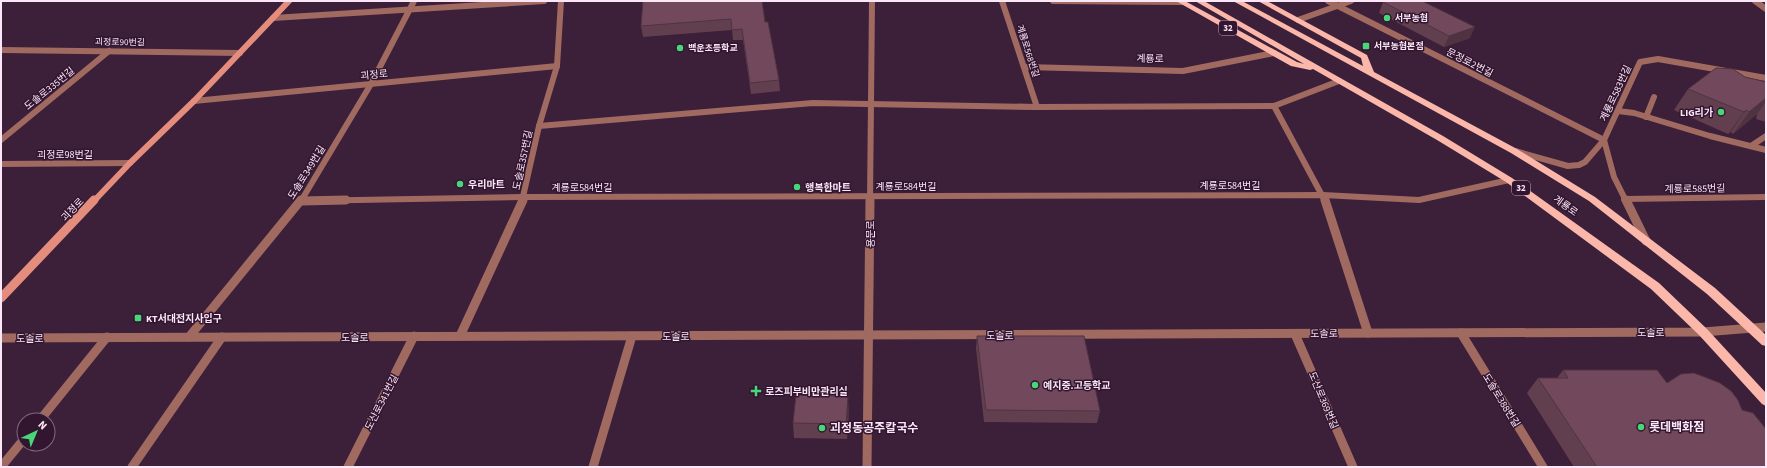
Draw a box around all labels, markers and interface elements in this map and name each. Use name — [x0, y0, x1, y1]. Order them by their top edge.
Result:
place label: 서부농협 — [1395, 12, 1428, 25]
marker: 서부농협 — [1382, 13, 1392, 23]
road number: 32 — [1219, 21, 1237, 35]
street label: 계룡로568번길 — [1013, 23, 1042, 79]
street label: 괴정로90번길 — [95, 36, 145, 49]
place label: 서부농협본점 — [1374, 40, 1424, 53]
marker: 서부농협본점 — [1361, 41, 1371, 51]
place label: 백운초등학교 — [688, 42, 738, 55]
marker: 백운초등학교 — [675, 43, 685, 53]
street label: 문정로2번길 — [1444, 45, 1495, 81]
street label: 계룡로 — [1136, 52, 1164, 66]
street label: 계룡로583번길 — [1597, 63, 1635, 124]
street label: 도솔로335번길 — [22, 64, 78, 113]
street label: 괴정로 — [360, 67, 388, 83]
place label: LIG리가 — [1680, 106, 1714, 120]
marker: LIG리가 — [1716, 107, 1726, 117]
street label: 도솔로357번길 — [510, 129, 536, 191]
street label: 도솔로349번길 — [285, 143, 329, 202]
street label: 괴정로98번길 — [37, 148, 93, 162]
place label: 우리마트 — [468, 178, 505, 192]
marker: 우리마트 — [455, 179, 465, 189]
street label: 계룡로584번길 — [1200, 179, 1260, 193]
street label: 계룡로584번길 — [876, 180, 936, 194]
street label: 계룡로584번길 — [552, 181, 612, 195]
place label: 행복한마트 — [805, 181, 851, 195]
road number: 32 — [1512, 181, 1530, 195]
street label: 계룡로585번길 — [1664, 181, 1726, 197]
marker: 행복한마트 — [792, 182, 802, 192]
street label: 계룡로 — [1550, 192, 1581, 220]
street label: 괴정로 — [58, 195, 87, 224]
street label: 용문로 — [864, 220, 878, 248]
place label: KT서대전지사입구 — [146, 312, 222, 326]
marker: KT서대전지사입구 — [133, 313, 143, 323]
street label: 도솔로 — [1637, 326, 1665, 340]
street label: 도솔로 — [1310, 327, 1338, 341]
street label: 도솔로 — [986, 329, 1014, 343]
street label: 도솔로 — [662, 330, 690, 344]
street label: 도솔로 — [341, 331, 369, 345]
street label: 도솔로 — [16, 332, 44, 346]
street label: 도산로369번길 — [1305, 370, 1341, 431]
street label: 도솔로388번길 — [1479, 371, 1523, 430]
street label: 도산로341번길 — [362, 372, 402, 433]
place label: 예지중.고등학교 — [1043, 379, 1110, 393]
marker: 예지중.고등학교 — [1030, 380, 1040, 390]
marker: 로즈피부비만관리실 — [750, 385, 762, 397]
place label: 로즈피부비만관리실 — [765, 385, 848, 399]
north arrow — [16, 412, 56, 452]
text: N — [35, 417, 50, 433]
place label: 롯데백화점 — [1649, 419, 1704, 436]
place label: 괴정동공주칼국수 — [830, 420, 918, 437]
marker: 롯데백화점 — [1636, 422, 1646, 432]
marker: 괴정동공주칼국수 — [817, 423, 827, 433]

